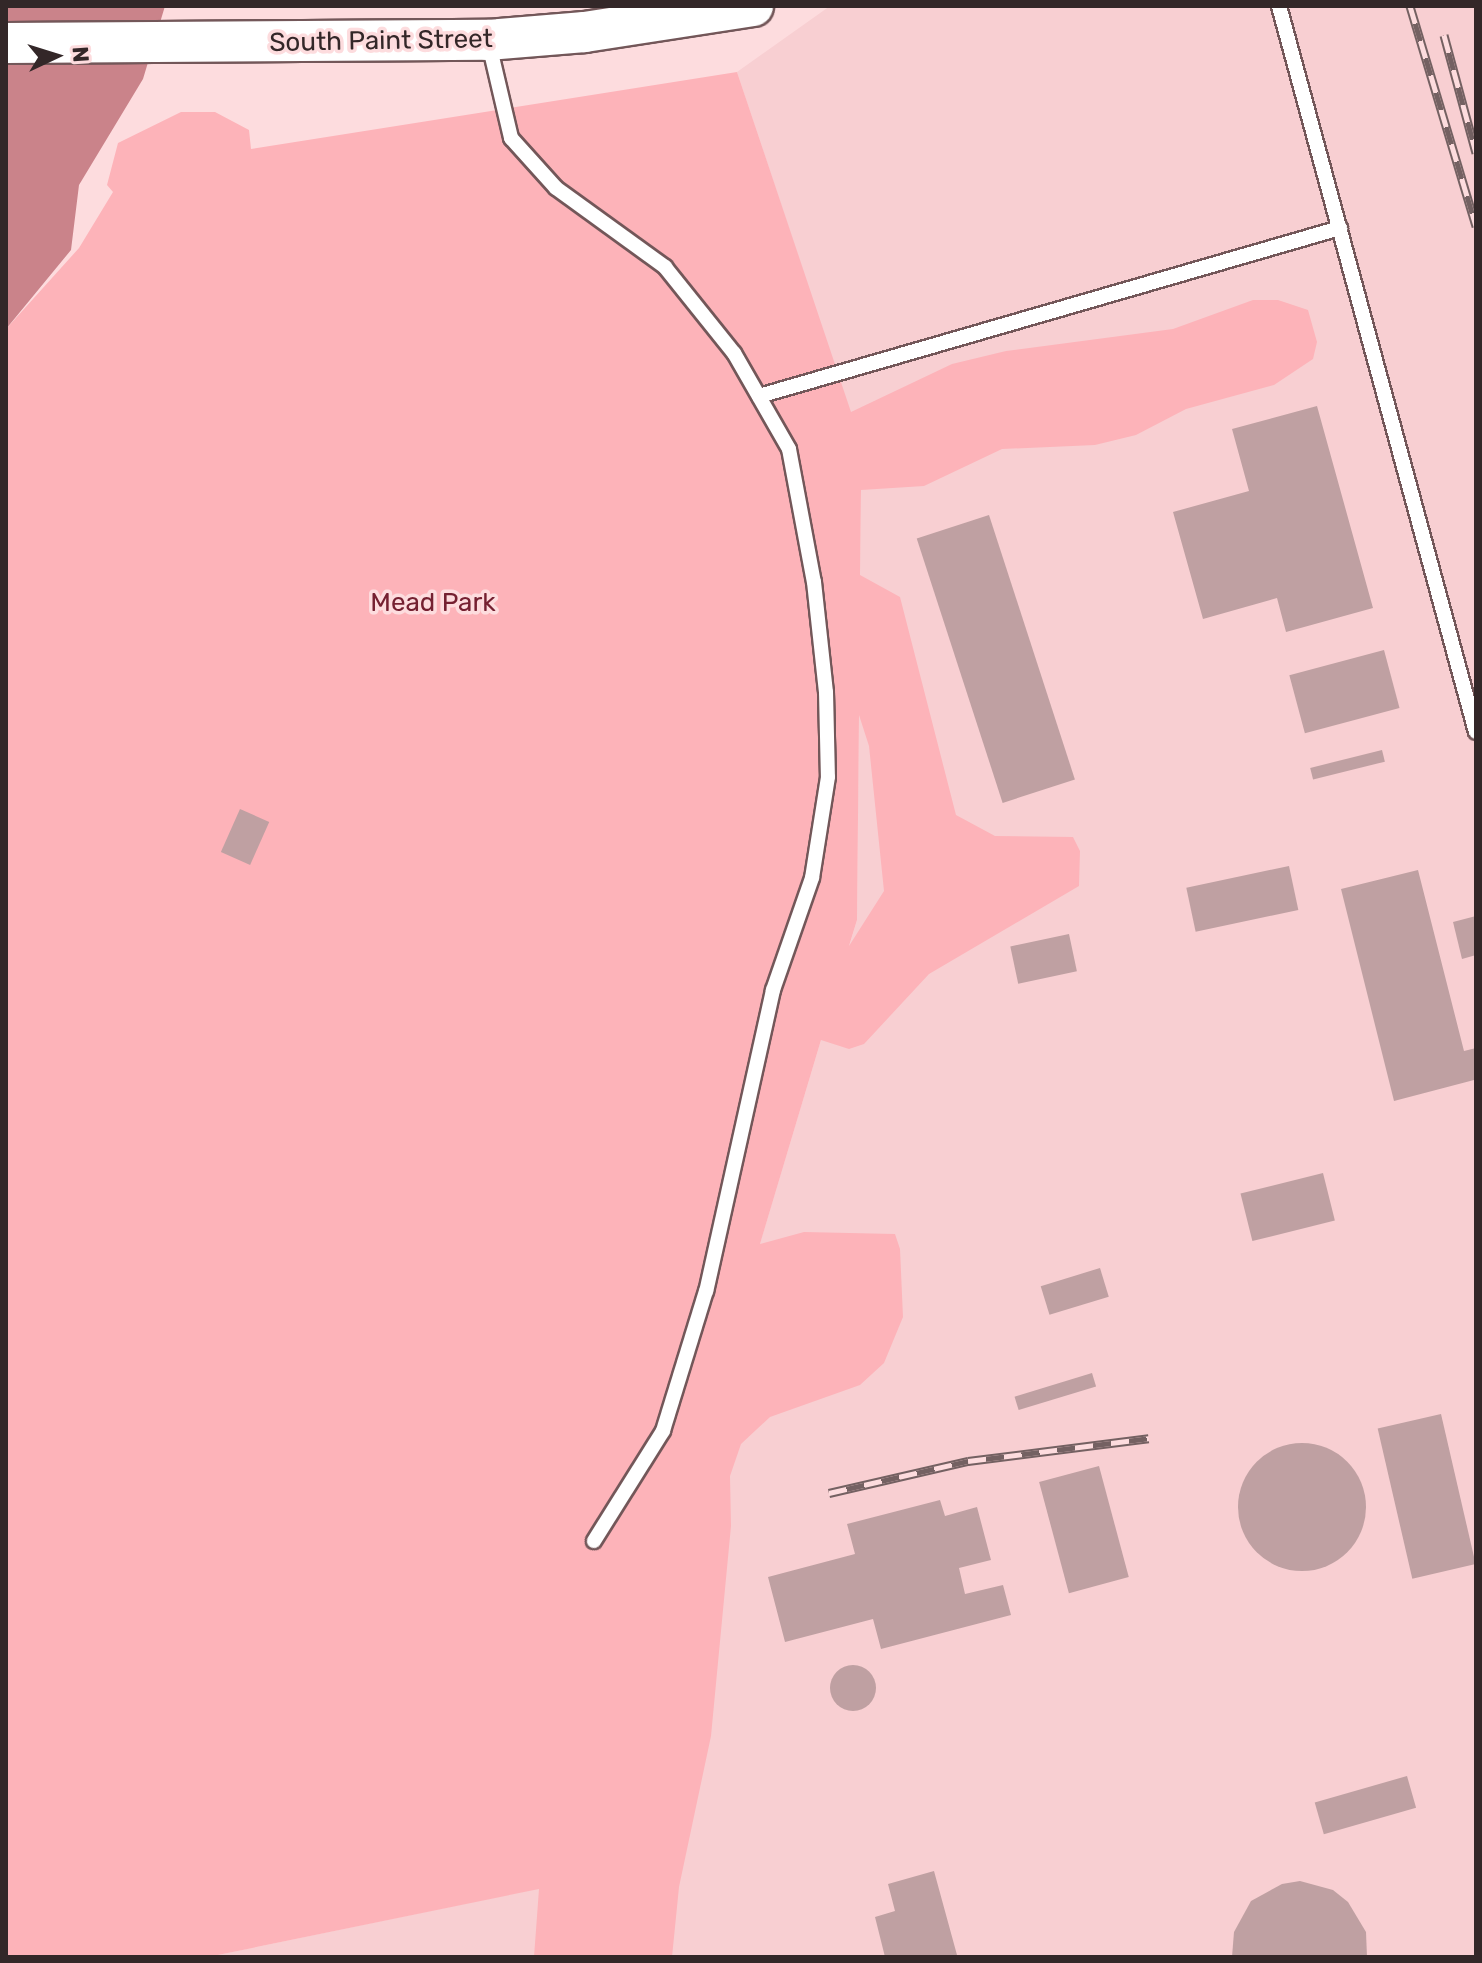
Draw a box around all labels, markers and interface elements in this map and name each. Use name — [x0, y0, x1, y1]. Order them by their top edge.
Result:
north arrow — [16, 16, 96, 96]
street label: South Paint Street — [269, 23, 493, 59]
text: N — [66, 45, 94, 63]
park label: Mead Park — [370, 587, 496, 619]

